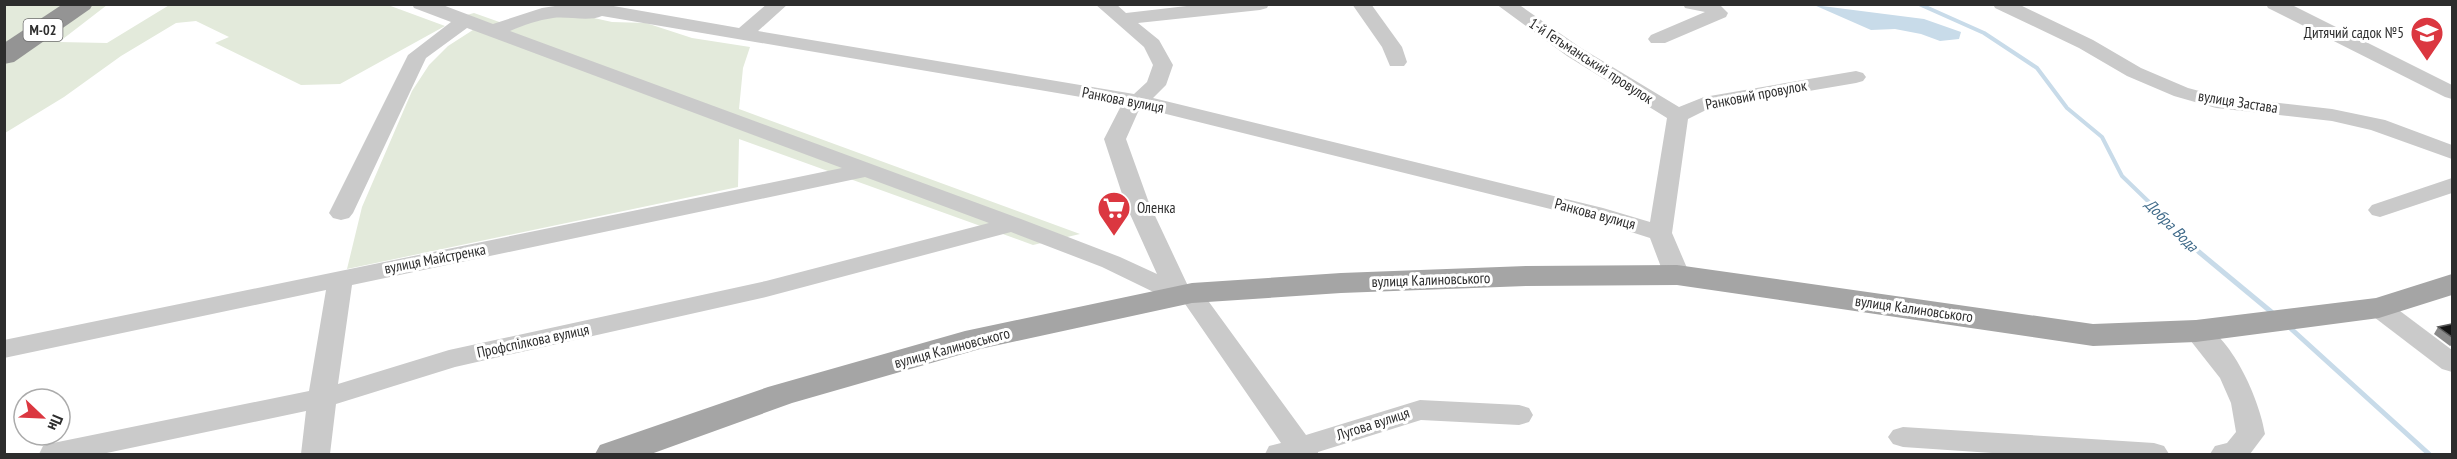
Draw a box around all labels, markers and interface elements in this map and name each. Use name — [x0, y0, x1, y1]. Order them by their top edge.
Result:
street label: 1-й Гетьманський провулок — [1526, 13, 1657, 108]
school or university icon: Дитячий садок №5 — [2409, 15, 2445, 62]
road number: М-02 — [24, 19, 63, 41]
place label: Дитячий садок №5 — [2304, 23, 2404, 42]
street label: Ранковий провулок — [1704, 75, 1808, 114]
street label: Ранкова вулиця — [1081, 82, 1166, 117]
street label: вулиця Застава — [2197, 86, 2279, 117]
supermarket icon: Оленка — [1096, 190, 1132, 237]
street label: Ранкова вулиця — [1553, 194, 1638, 233]
water label: Добра Вода — [2141, 194, 2204, 257]
place label: Оленка — [1137, 198, 1175, 217]
street label: вулиця Майстренка — [383, 239, 487, 278]
street label: вулиця Калиновського — [1371, 268, 1491, 291]
street label: вулиця Калиновського — [1854, 291, 1974, 326]
street label: Профспілкова вулиця — [475, 319, 591, 362]
street label: вулиця Калиновського — [892, 323, 1012, 372]
north arrow — [12, 387, 72, 447]
street label: Лугова вулиця — [1333, 403, 1412, 445]
text: Пн — [44, 412, 68, 434]

